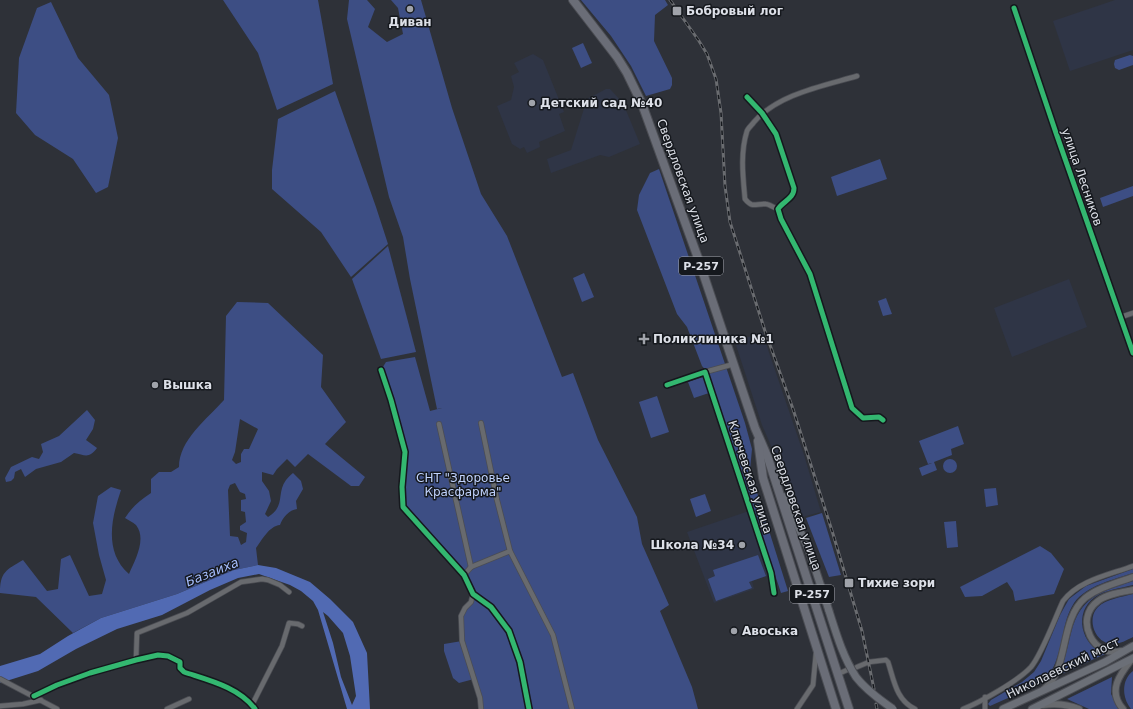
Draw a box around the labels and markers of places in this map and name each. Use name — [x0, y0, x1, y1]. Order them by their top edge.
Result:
marker: Диван — [405, 4, 415, 14]
place label: Бобровый лог — [686, 4, 783, 18]
marker: Бобровый лог — [671, 5, 683, 17]
place label: Диван — [388, 15, 432, 29]
place label: Детский сад №40 — [540, 96, 662, 110]
marker: Детский сад №40 — [527, 98, 537, 108]
place label: Поликлиника №1 — [653, 332, 774, 346]
marker: Поликлиника №1 — [638, 333, 650, 345]
place label: Вышка — [163, 378, 212, 392]
marker: Вышка — [150, 380, 160, 390]
place label: Школа №34 — [651, 538, 734, 552]
marker: Школа №34 — [737, 540, 747, 550]
place label: Тихие зори — [858, 576, 935, 590]
marker: Тихие зори — [843, 577, 855, 589]
place label: Авоська — [742, 624, 798, 638]
marker: Авоська — [729, 626, 739, 636]

